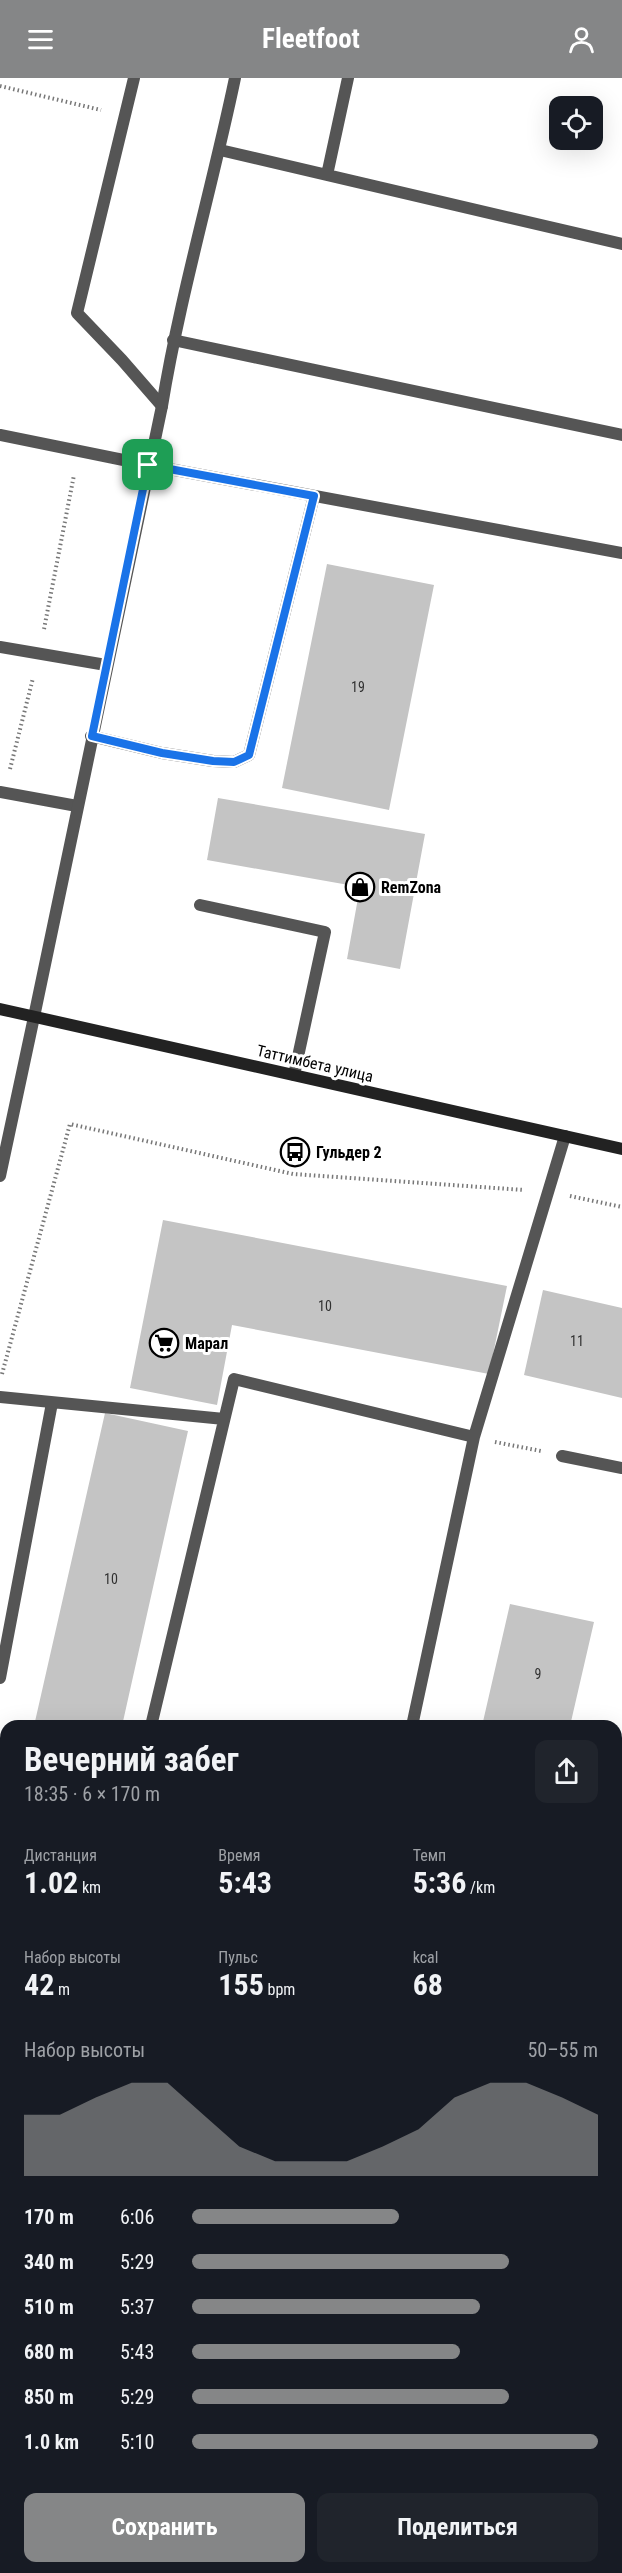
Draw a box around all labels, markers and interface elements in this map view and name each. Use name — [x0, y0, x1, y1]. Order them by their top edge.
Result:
icon: menu — [24, 23, 57, 56]
text: Fleetfoot — [262, 23, 360, 55]
icon: person — [565, 23, 598, 56]
map controls — [549, 96, 603, 150]
button: locate — [549, 96, 603, 150]
pin — [122, 439, 173, 490]
icon: arrive — [131, 448, 164, 481]
house number: 19 — [351, 679, 365, 695]
shop icon: RemZona — [344, 871, 376, 903]
place label: RemZona — [381, 878, 442, 897]
street label: Таттимбета улица — [255, 1041, 375, 1086]
bus stop icon: Гульдер 2 — [279, 1136, 311, 1168]
place label: Гульдер 2 — [316, 1143, 382, 1162]
house number: 10 — [318, 1298, 332, 1314]
supermarket icon: Марал — [148, 1327, 180, 1359]
house number: 11 — [570, 1333, 584, 1349]
place label: Марал — [185, 1334, 228, 1353]
house number: 10 — [104, 1571, 118, 1587]
house number: 9 — [535, 1666, 541, 1682]
text: Вечерний забег — [24, 1740, 239, 1779]
button: share — [535, 1740, 598, 1803]
text: 18:35 · 6 × 170 m — [24, 1782, 160, 1806]
text: Дистанция — [24, 1846, 97, 1865]
text: Время — [218, 1846, 261, 1865]
text: Темп — [413, 1846, 446, 1865]
text: 1.02 — [24, 1865, 78, 1900]
text: 5:43 — [218, 1865, 272, 1900]
text: 5:36 — [413, 1865, 466, 1900]
text: km — [78, 1878, 101, 1897]
text: /km — [466, 1878, 495, 1897]
text: Набор высоты — [24, 1948, 121, 1967]
text: Пульс — [218, 1948, 258, 1967]
text: kcal — [413, 1948, 438, 1967]
text: 42 — [24, 1967, 54, 2002]
text: 155 — [218, 1967, 264, 2002]
text: 68 — [413, 1967, 443, 2002]
text: m — [54, 1980, 70, 1999]
text: bpm — [264, 1980, 295, 1999]
text: Набор высоты — [24, 2038, 145, 2062]
text: 50–55 m — [527, 2038, 598, 2062]
text: 170 m — [24, 2205, 74, 2229]
text: 6:06 — [120, 2205, 154, 2229]
text: 340 m — [24, 2250, 74, 2274]
text: 5:29 — [120, 2250, 154, 2274]
text: 510 m — [24, 2295, 74, 2319]
text: 5:37 — [120, 2295, 154, 2319]
text: 680 m — [24, 2340, 74, 2364]
text: 5:43 — [120, 2340, 154, 2364]
text: 850 m — [24, 2385, 74, 2409]
text: 5:29 — [120, 2385, 154, 2409]
text: 1.0 km — [24, 2430, 79, 2454]
text: 5:10 — [120, 2430, 154, 2454]
button: Сохранить — [24, 2493, 305, 2562]
button: Поделиться — [317, 2493, 598, 2562]

